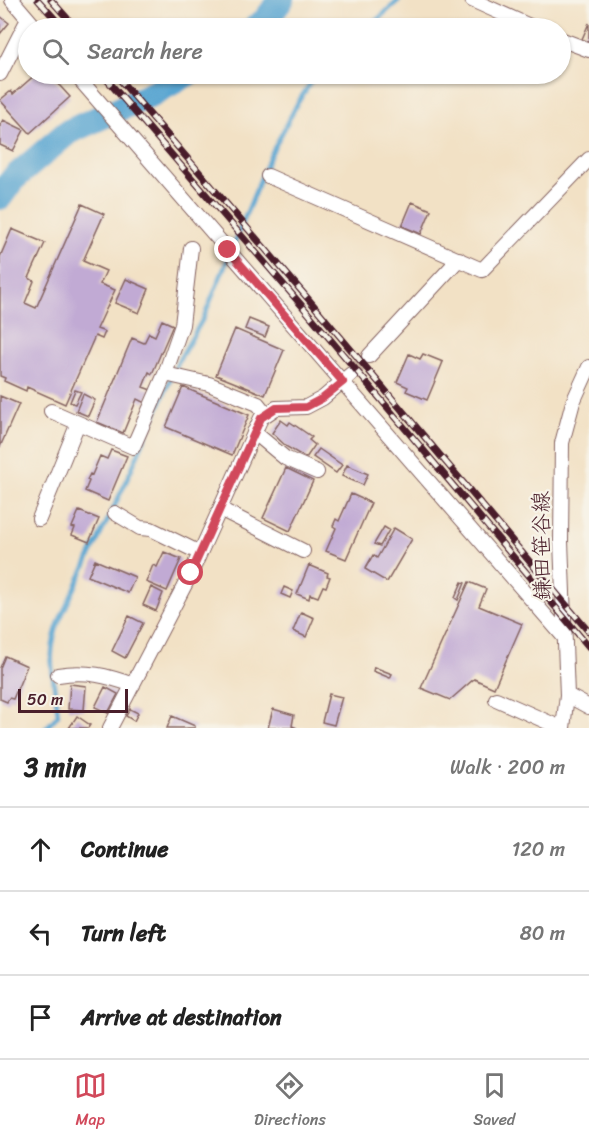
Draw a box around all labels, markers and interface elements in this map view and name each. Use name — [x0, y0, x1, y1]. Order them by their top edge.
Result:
search box — [18, 18, 571, 84]
text: Search here — [87, 32, 203, 71]
icon: search — [39, 35, 72, 68]
route end — [214, 236, 240, 262]
street label: 鎌田笹谷線 — [521, 491, 562, 601]
route start — [177, 559, 203, 585]
text: 50 m — [27, 685, 63, 714]
scale bar — [18, 686, 128, 714]
text: 3 min — [24, 744, 86, 790]
text: Walk · 200 m — [450, 750, 565, 785]
text: Continue — [81, 830, 169, 869]
text: 120 m — [512, 832, 565, 867]
icon: ahead — [24, 833, 57, 866]
text: Turn left — [81, 914, 166, 953]
text: 80 m — [520, 916, 565, 951]
icon: left — [24, 917, 57, 950]
text: Arrive at destination — [81, 998, 282, 1037]
icon: arrive — [24, 1001, 57, 1034]
tab: Map — [74, 1069, 107, 1134]
tab: Directions — [254, 1069, 326, 1134]
tab: Saved — [473, 1069, 515, 1134]

